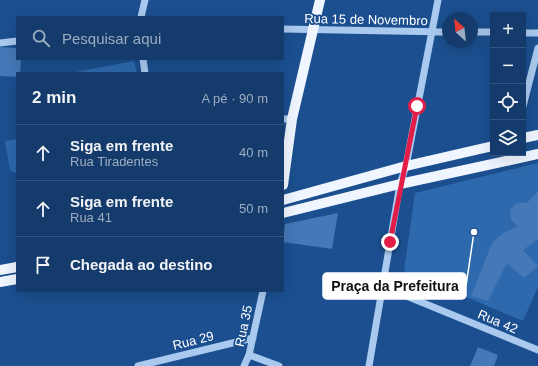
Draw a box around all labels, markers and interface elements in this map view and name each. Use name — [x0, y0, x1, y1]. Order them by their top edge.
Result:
street label: Rua 15 de Novembro — [304, 11, 428, 28]
north arrow — [442, 12, 478, 48]
map controls — [490, 12, 526, 156]
button: + — [490, 12, 526, 48]
search box — [16, 16, 284, 60]
icon: search — [30, 27, 52, 49]
text: Pesquisar aqui — [62, 30, 161, 47]
button: − — [490, 48, 526, 84]
button: locate — [490, 84, 526, 120]
text: 2 min — [32, 88, 76, 107]
text: A pé · 90 m — [202, 91, 268, 106]
route start — [408, 97, 426, 115]
button: layers — [490, 120, 526, 156]
text: Siga em frente — [70, 137, 173, 154]
icon: ahead — [32, 142, 54, 164]
text: 40 m — [239, 145, 268, 160]
text: Rua Tiradentes — [70, 154, 158, 169]
text: Siga em frente — [70, 193, 173, 210]
icon: ahead — [32, 198, 54, 220]
text: 50 m — [239, 201, 268, 216]
text: Rua 41 — [70, 210, 112, 225]
route end — [381, 233, 399, 251]
icon: arrive — [32, 254, 54, 276]
text: Chegada ao destino — [70, 256, 213, 273]
callout: Praça da Prefeitura — [323, 273, 466, 299]
text: Praça da Prefeitura — [331, 278, 459, 294]
street label: Rua 35 — [232, 304, 255, 348]
street label: Rua 42 — [476, 306, 520, 337]
street label: Rua 29 — [171, 328, 215, 353]

